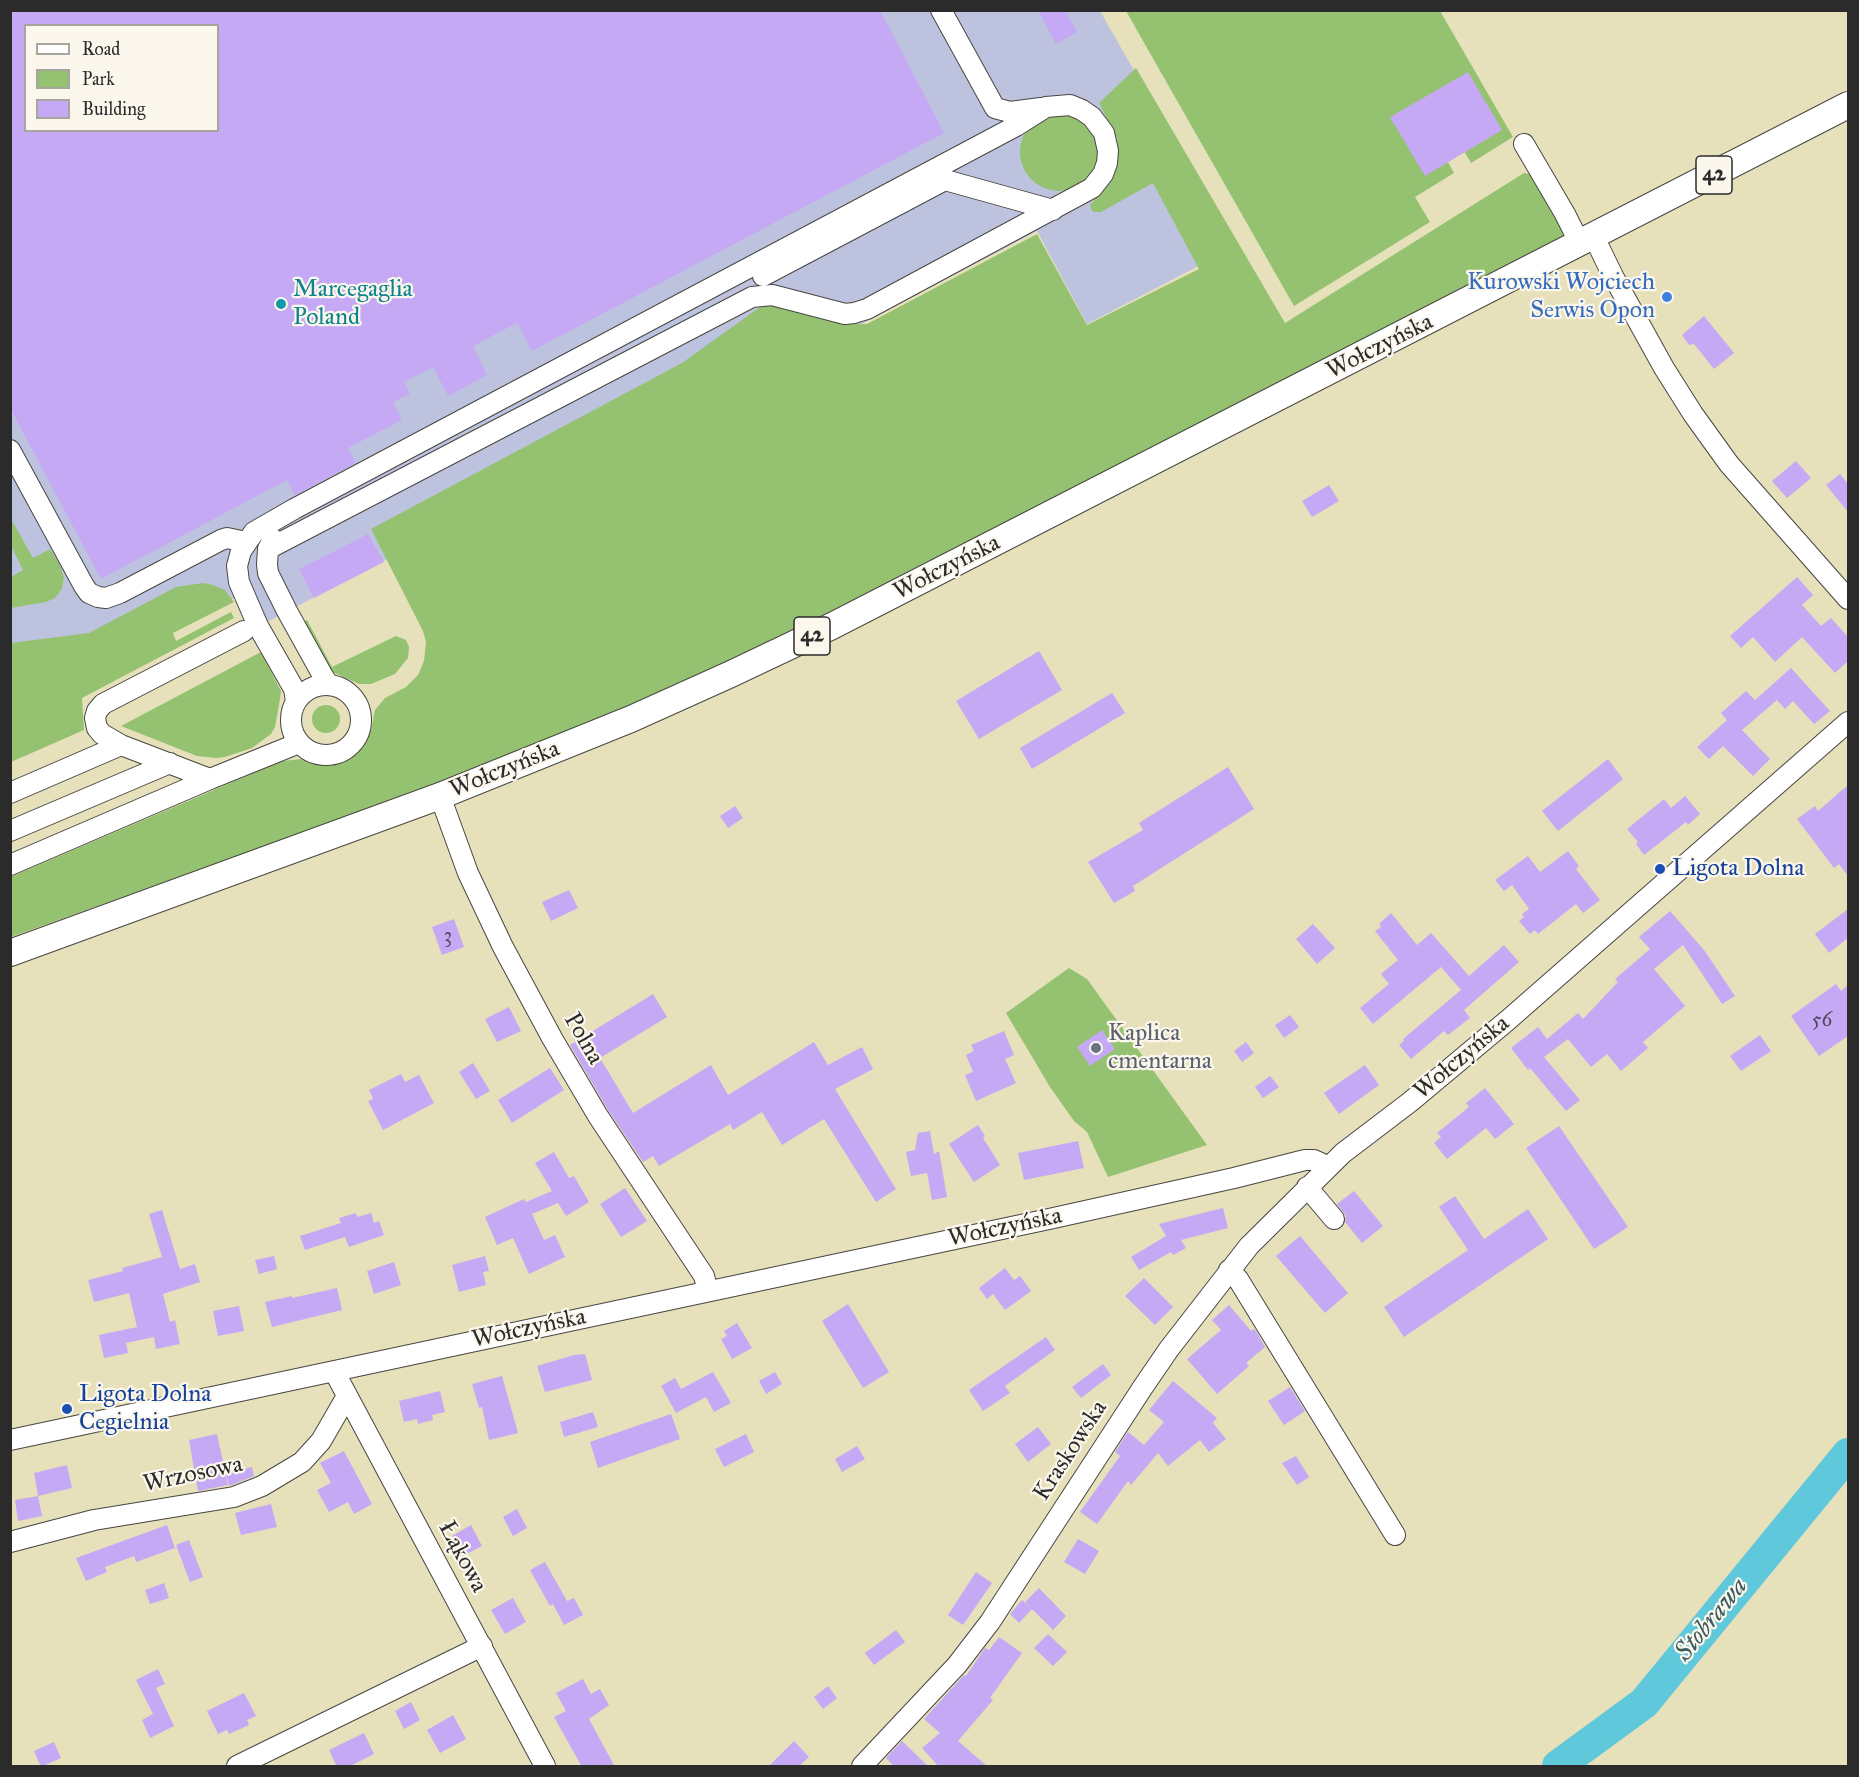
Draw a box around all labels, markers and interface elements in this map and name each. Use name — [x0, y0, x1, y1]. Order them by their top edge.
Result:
legend — [24, 24, 219, 132]
text: Road — [82, 38, 120, 60]
text: Park — [82, 68, 115, 90]
text: Building — [82, 98, 145, 120]
road number: 42 — [1696, 156, 1732, 194]
place label: Kurowski Wojciech Serwis Opon — [1467, 269, 1655, 325]
place label: Marcegaglia Poland — [293, 276, 413, 332]
marker: Kurowski Wojciech Serwis Opon — [1660, 290, 1674, 304]
marker: Marcegaglia Poland — [274, 297, 288, 311]
street label: Wołczyńska — [1322, 308, 1438, 386]
street label: Wołczyńska — [889, 529, 1005, 607]
road number: 42 — [794, 617, 830, 655]
street label: Wołczyńska — [446, 735, 564, 805]
place label: Ligota Dolna — [1672, 855, 1804, 883]
marker: Ligota Dolna — [1653, 862, 1667, 876]
house number: 3 — [444, 924, 452, 950]
street label: Polna — [557, 1008, 609, 1070]
house number: 56 — [1812, 1008, 1832, 1034]
street label: Wołczyńska — [1408, 1010, 1516, 1106]
place label: Kaplica cmentarna — [1108, 1020, 1212, 1076]
marker: Kaplica cmentarna — [1089, 1041, 1103, 1055]
street label: Wołczyńska — [945, 1202, 1065, 1254]
street label: Wołczyńska — [469, 1303, 589, 1355]
place label: Ligota Dolna Cegielnia — [79, 1381, 211, 1437]
street label: Kraskowska — [1028, 1396, 1114, 1506]
marker: Ligota Dolna Cegielnia — [60, 1402, 74, 1416]
street label: Wrzosowa — [141, 1450, 245, 1500]
street label: Łąkowa — [431, 1516, 493, 1598]
water label: Stobrawa — [1669, 1572, 1755, 1668]

